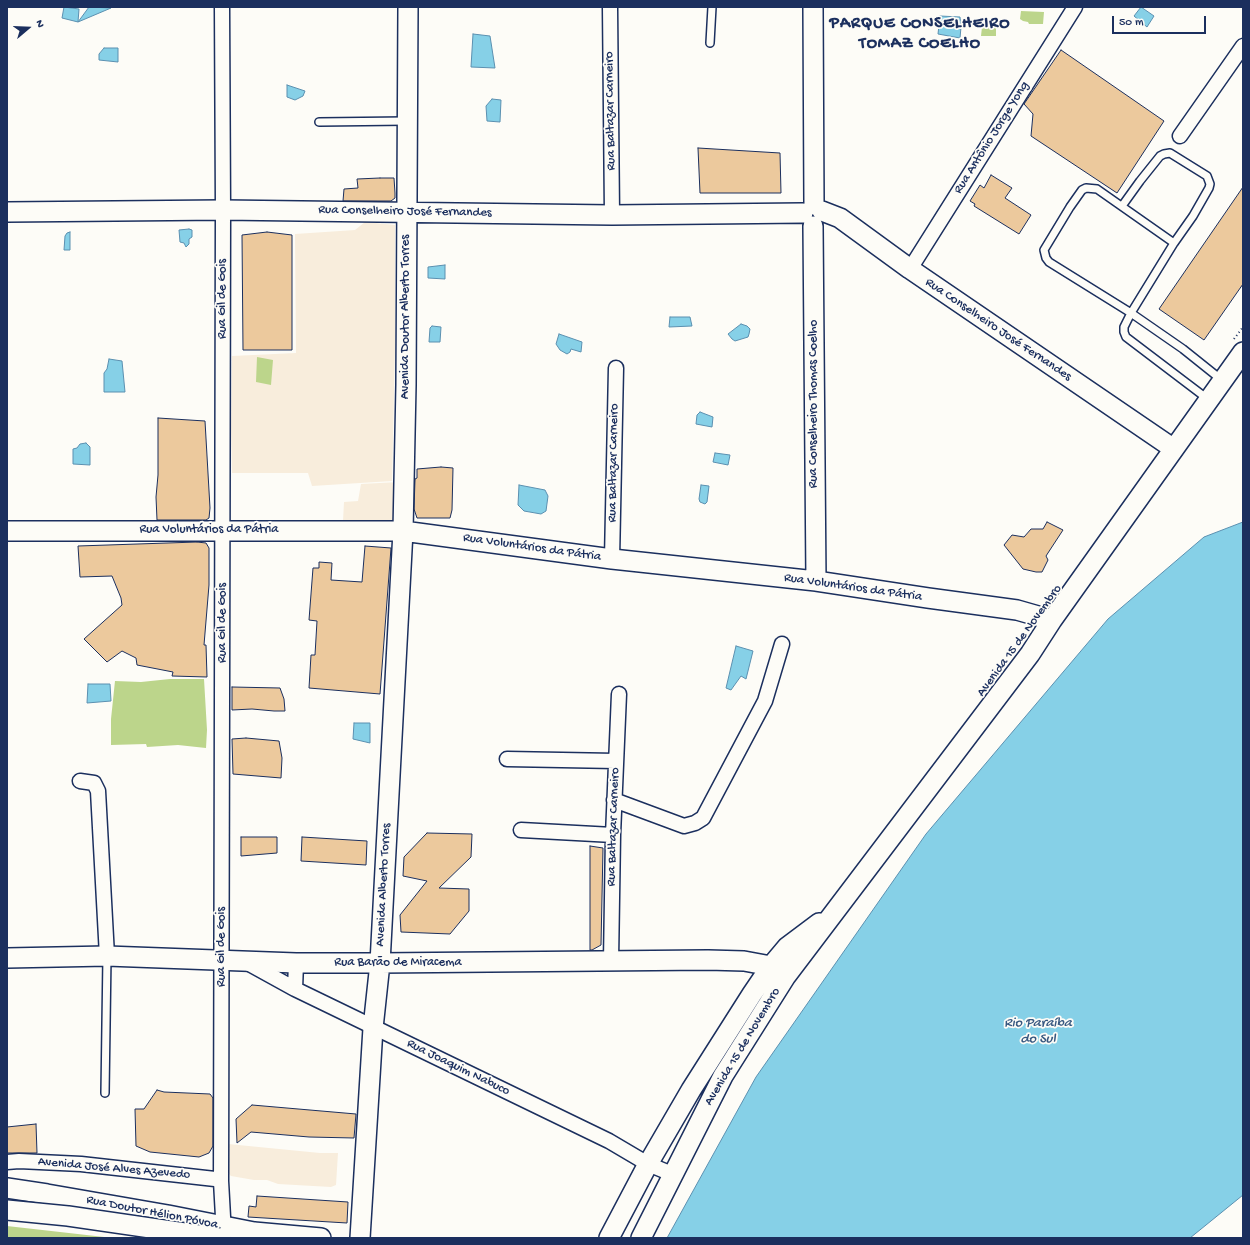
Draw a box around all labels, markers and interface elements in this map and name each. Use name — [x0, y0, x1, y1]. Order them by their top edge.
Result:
north arrow — [8, 8, 48, 48]
scale bar — [1114, 8, 1208, 34]
district label: PARQUE CONSELHEIRO TOMAZ COELHO — [830, 14, 1010, 54]
text: 50 m — [1119, 16, 1144, 30]
text: N — [33, 19, 46, 29]
street label: Rua Baltazar Carneiro — [602, 51, 620, 171]
street label: Rua Antônio Jorge Yong — [951, 79, 1033, 197]
street label: Rua Conselheiro José Fernandes — [318, 203, 492, 221]
street label: Avenida Doutor Alberto Torres — [398, 235, 414, 399]
street label: Rua Gil de Gois — [215, 259, 231, 339]
street label: Rua Conselheiro José Fernandes — [922, 275, 1074, 385]
street label: Rua Conselheiro Thomas Coelho — [806, 320, 822, 488]
street label: Rua Baltazar Carneiro — [605, 403, 623, 523]
street label: Rua Voluntários da Pátria — [139, 522, 279, 538]
street label: Rua Voluntários da Pátria — [462, 531, 602, 565]
street label: Rua Voluntários da Pátria — [783, 571, 923, 605]
street label: Avenida 15 de Novembro — [974, 582, 1066, 700]
street label: Rua Gil de Gois — [215, 583, 231, 663]
street label: Rua Baltazar Carneiro — [604, 767, 624, 887]
street label: Avenida Alberto Torres — [373, 823, 395, 947]
street label: Rua Gil de Gois — [214, 907, 230, 987]
street label: Rua Barão de Miracema — [334, 955, 462, 971]
street label: Avenida 15 de Novembro — [702, 985, 784, 1109]
water label: Rio Paraíba do Sul — [1004, 1016, 1072, 1048]
street label: Rua Joaquim Nabuco — [404, 1036, 512, 1100]
street label: Avenida José Alves Azevedo — [37, 1155, 191, 1183]
street label: Rua Doutor Hélion Póvoa — [85, 1193, 219, 1233]

